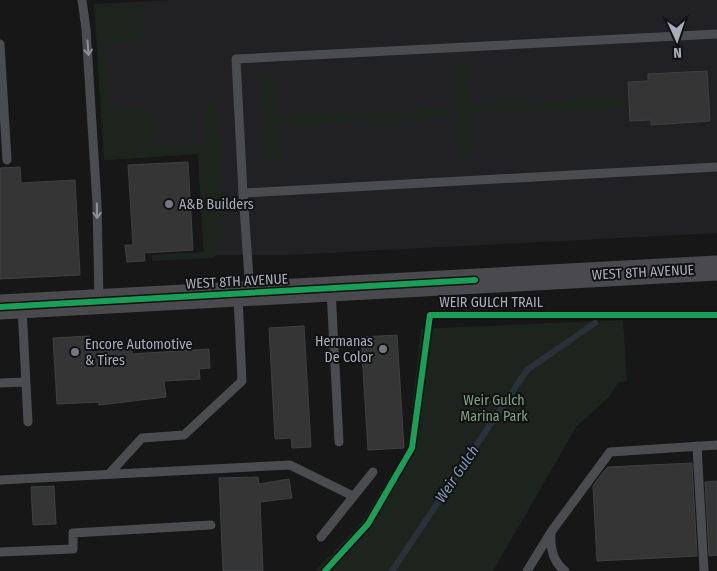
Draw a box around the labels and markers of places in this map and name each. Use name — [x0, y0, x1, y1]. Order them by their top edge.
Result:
place label: A&B Builders — [179, 196, 254, 213]
marker: A&B Builders — [163, 198, 175, 210]
place label: Hermanas De Color — [315, 333, 373, 366]
place label: Encore Automotive & Tires — [85, 336, 192, 369]
marker: Hermanas De Color — [377, 343, 389, 355]
marker: Encore Automotive & Tires — [69, 346, 81, 358]

